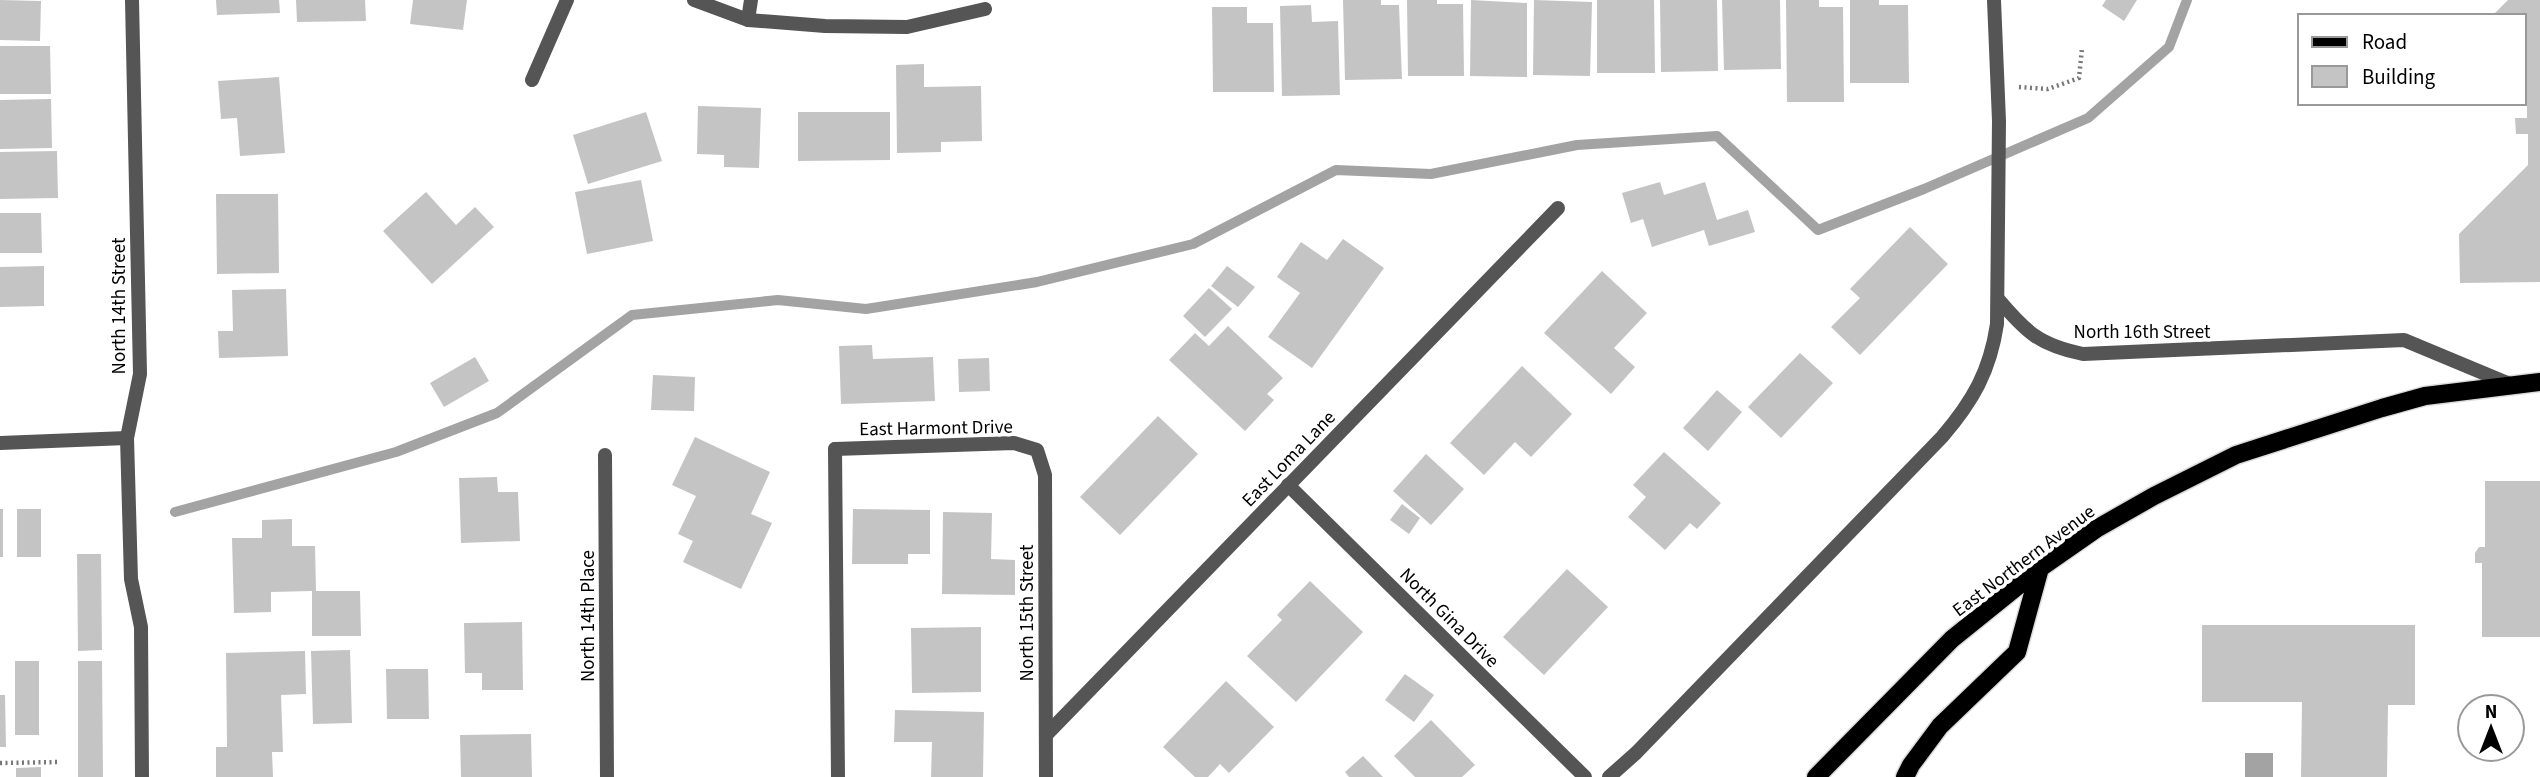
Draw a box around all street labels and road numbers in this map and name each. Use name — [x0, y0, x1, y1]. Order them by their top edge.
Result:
street label: North 14th Street — [106, 237, 133, 374]
street label: North 16th Street — [2074, 319, 2211, 346]
street label: East Loma Lane — [1236, 405, 1342, 513]
street label: East Harmont Drive — [859, 414, 1013, 443]
street label: East Northern Avenue — [1947, 499, 2101, 624]
street label: North 15th Street — [1014, 544, 1041, 681]
street label: North 14th Place — [575, 550, 602, 682]
street label: North Gina Drive — [1393, 562, 1505, 674]

